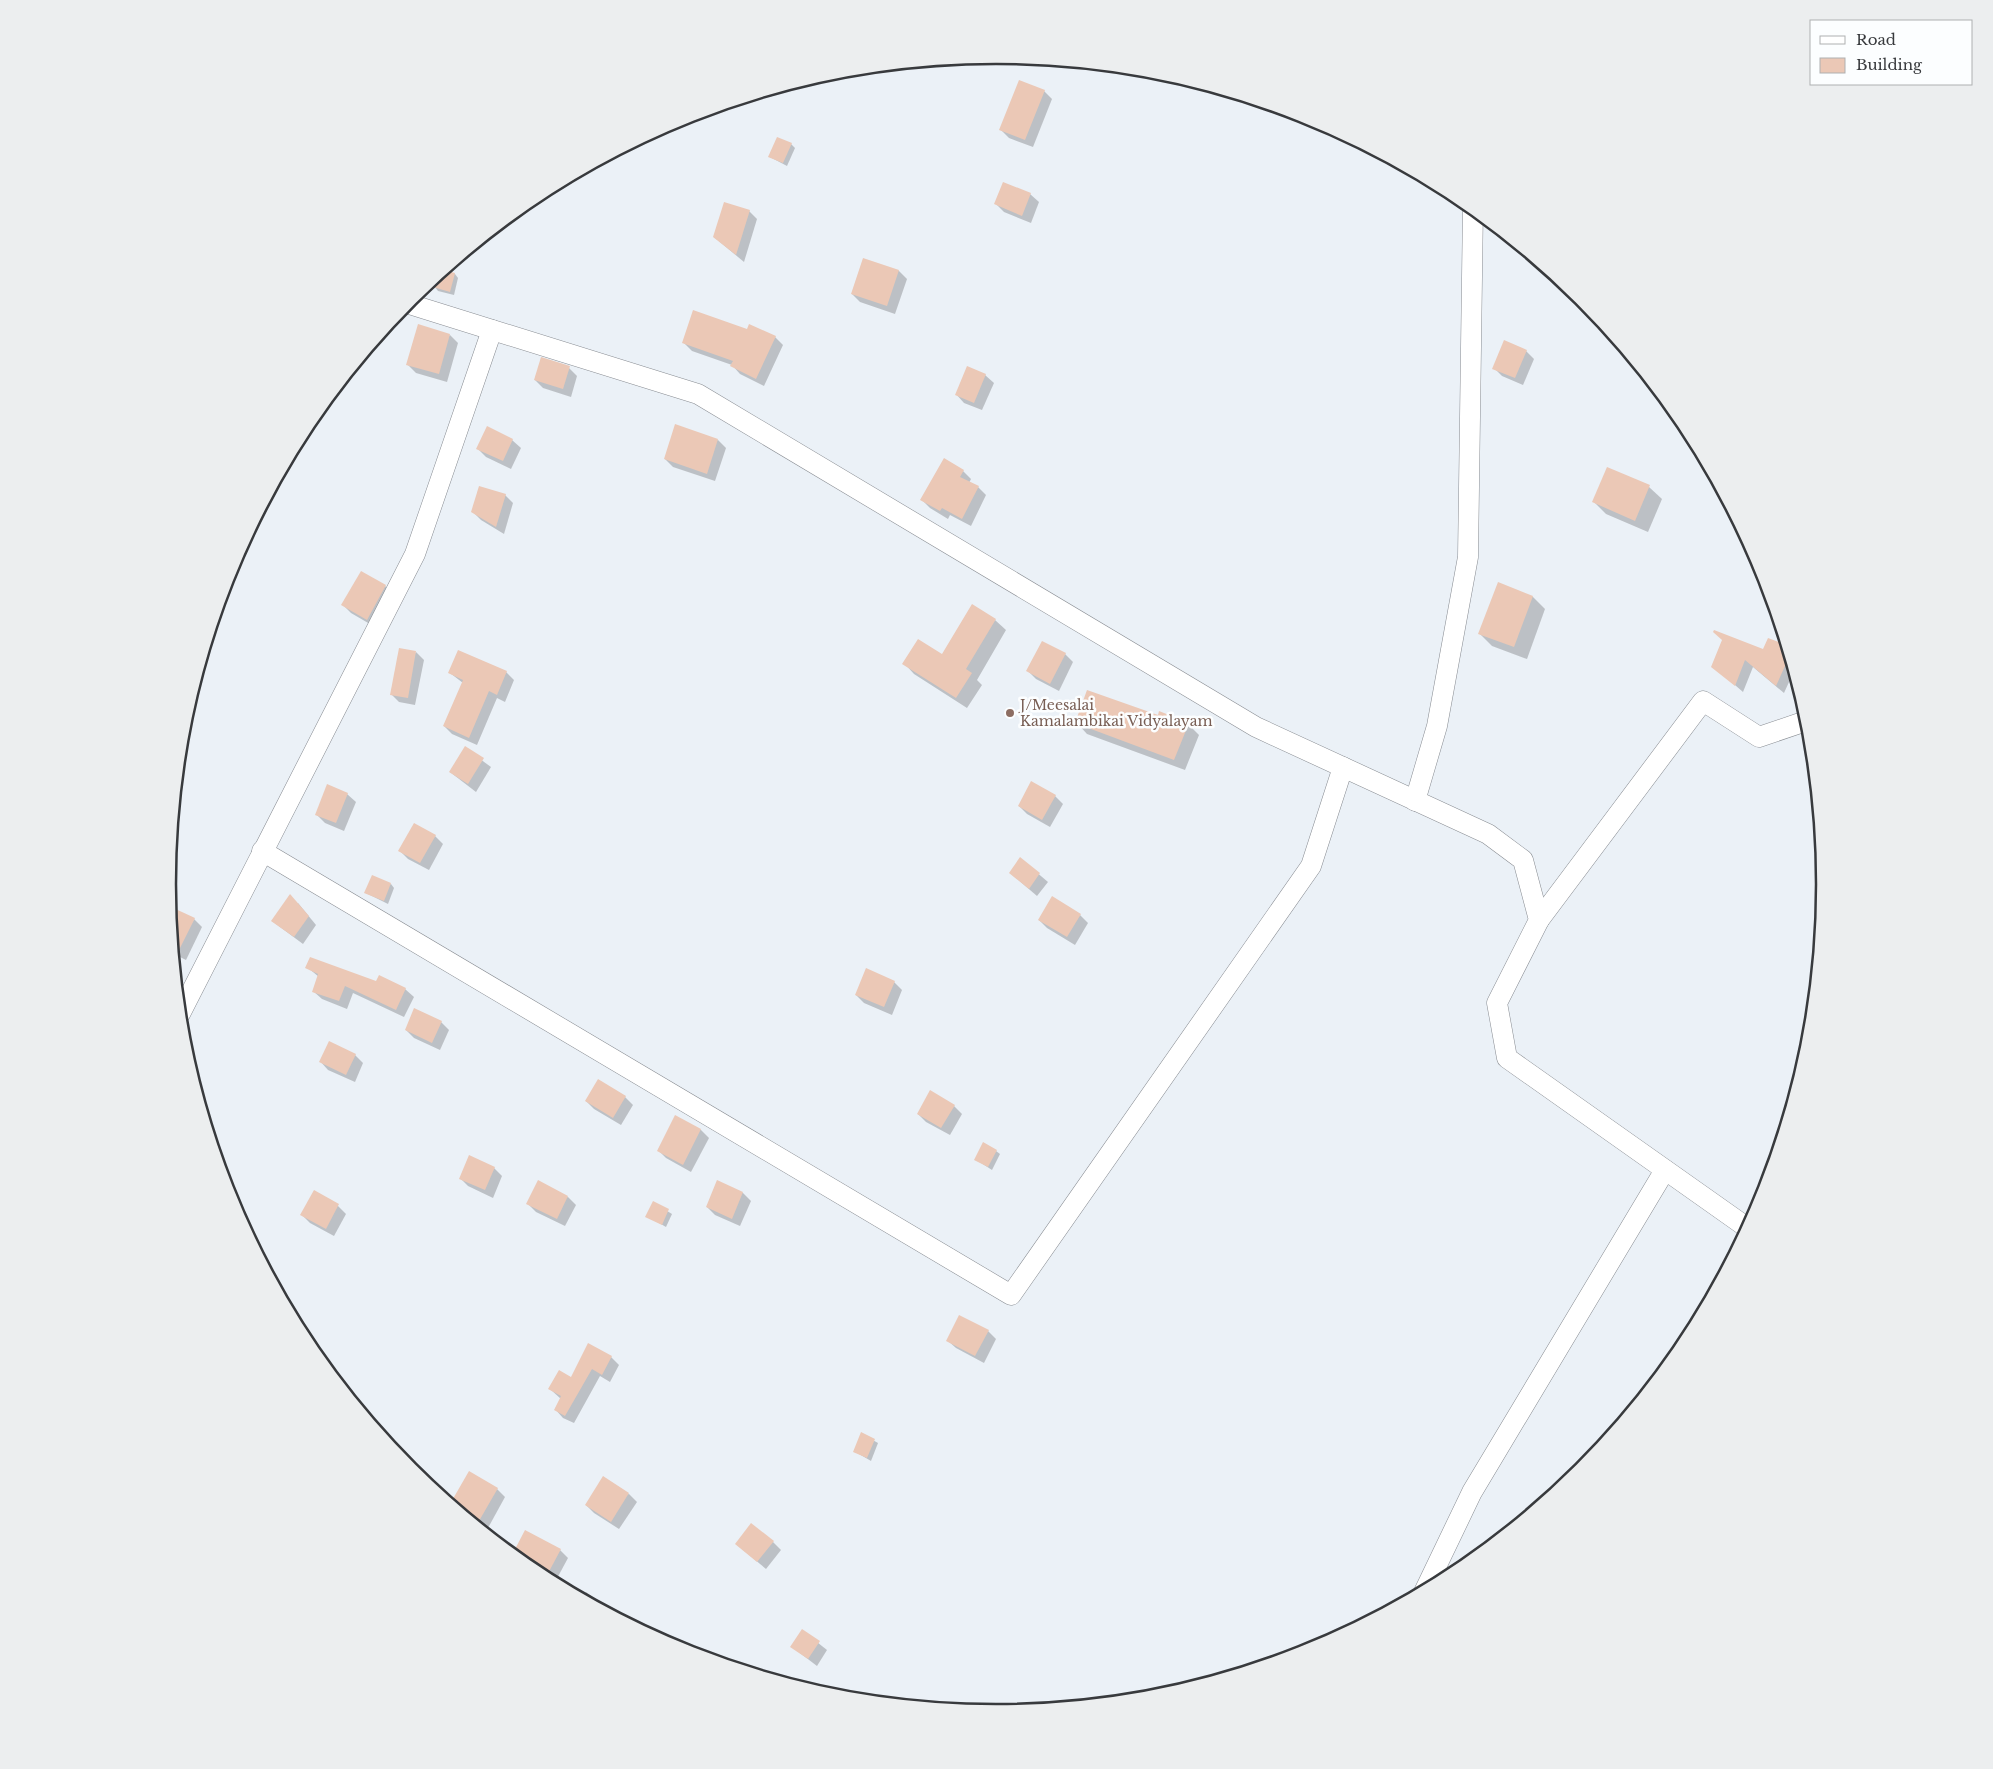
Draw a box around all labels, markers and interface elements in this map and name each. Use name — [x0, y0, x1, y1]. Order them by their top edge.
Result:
legend — [1810, 20, 1973, 85]
text: Road — [1856, 30, 1896, 49]
text: Building — [1856, 55, 1923, 74]
place label: J/Meesalai Kamalambikai Vidyalayam — [1018, 696, 1212, 730]
marker: J/Meesalai Kamalambikai Vidyalayam — [1004, 707, 1016, 719]

